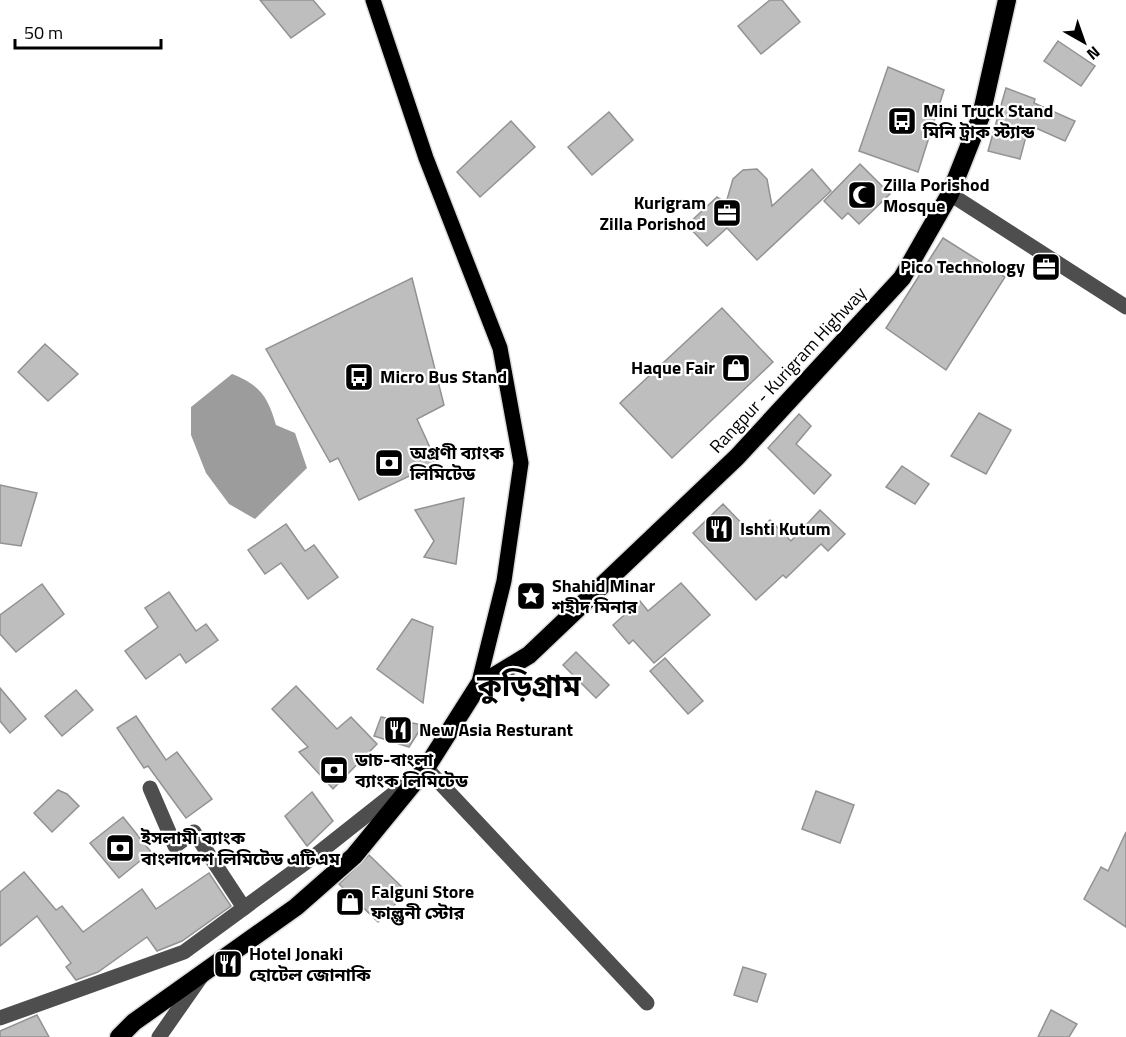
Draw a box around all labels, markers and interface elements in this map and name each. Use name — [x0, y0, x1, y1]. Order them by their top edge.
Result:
scale bar — [15, 12, 160, 50]
north arrow — [1054, 12, 1114, 72]
text: 50 m — [24, 19, 63, 46]
text: N — [1082, 41, 1106, 66]
place label: Mini Truck Stand মিনি ট্রাক স্ট্যান্ড — [922, 97, 1053, 145]
bus stop icon: Mini Truck Stand মিনি ট্রাক স্ট্যান্ড — [886, 105, 918, 137]
place label: Zilla Porishod Mosque — [883, 171, 990, 219]
mosque icon: Zilla Porishod Mosque — [846, 179, 878, 211]
place label: Kurigram Zilla Porishod — [599, 189, 706, 237]
office icon: Kurigram Zilla Porishod — [711, 197, 743, 229]
office icon: Pico Technology — [1030, 251, 1062, 283]
place label: Pico Technology — [900, 253, 1025, 280]
street label: Rangpur - Kurigram Highway — [703, 280, 873, 459]
shop icon: Haque Fair — [720, 352, 752, 384]
place label: Haque Fair — [631, 354, 715, 381]
bus stop icon: Micro Bus Stand — [343, 361, 375, 393]
place label: Micro Bus Stand — [380, 363, 507, 390]
place label: অগ্রণী ব্যাংক লিমিটেড — [409, 439, 505, 487]
bank icon: অগ্রণী ব্যাংক লিমিটেড — [373, 447, 405, 479]
restaurant icon: Ishti Kutum — [703, 513, 735, 545]
place label: Ishti Kutum — [740, 515, 831, 542]
place label: Shahid Minar শহীদ মিনার — [551, 572, 656, 620]
place icon: Shahid Minar শহীদ মিনার — [515, 580, 547, 612]
district label: কুড়িগ্রাম — [476, 662, 581, 708]
restaurant icon: New Asia Resturant — [382, 714, 414, 746]
place label: New Asia Resturant — [419, 716, 574, 743]
place label: ডাচ-বাংলা ব্যাংক লিমিটেড — [354, 746, 469, 794]
bank icon: ডাচ-বাংলা ব্যাংক লিমিটেড — [318, 754, 350, 786]
place label: ইসলামী ব্যাংক বাংলাদেশ লিমিটেড এটিএম — [140, 824, 341, 872]
bank icon: ইসলামী ব্যাংক বাংলাদেশ লিমিটেড এটিএম — [104, 832, 136, 864]
place label: Falguni Store ফাল্গুনী স্টোর — [370, 878, 474, 926]
shop icon: Falguni Store ফাল্গুনী স্টোর — [334, 886, 366, 918]
place label: Hotel Jonaki হোটেল জোনাকি — [249, 940, 371, 988]
restaurant icon: Hotel Jonaki হোটেল জোনাকি — [212, 948, 244, 980]

